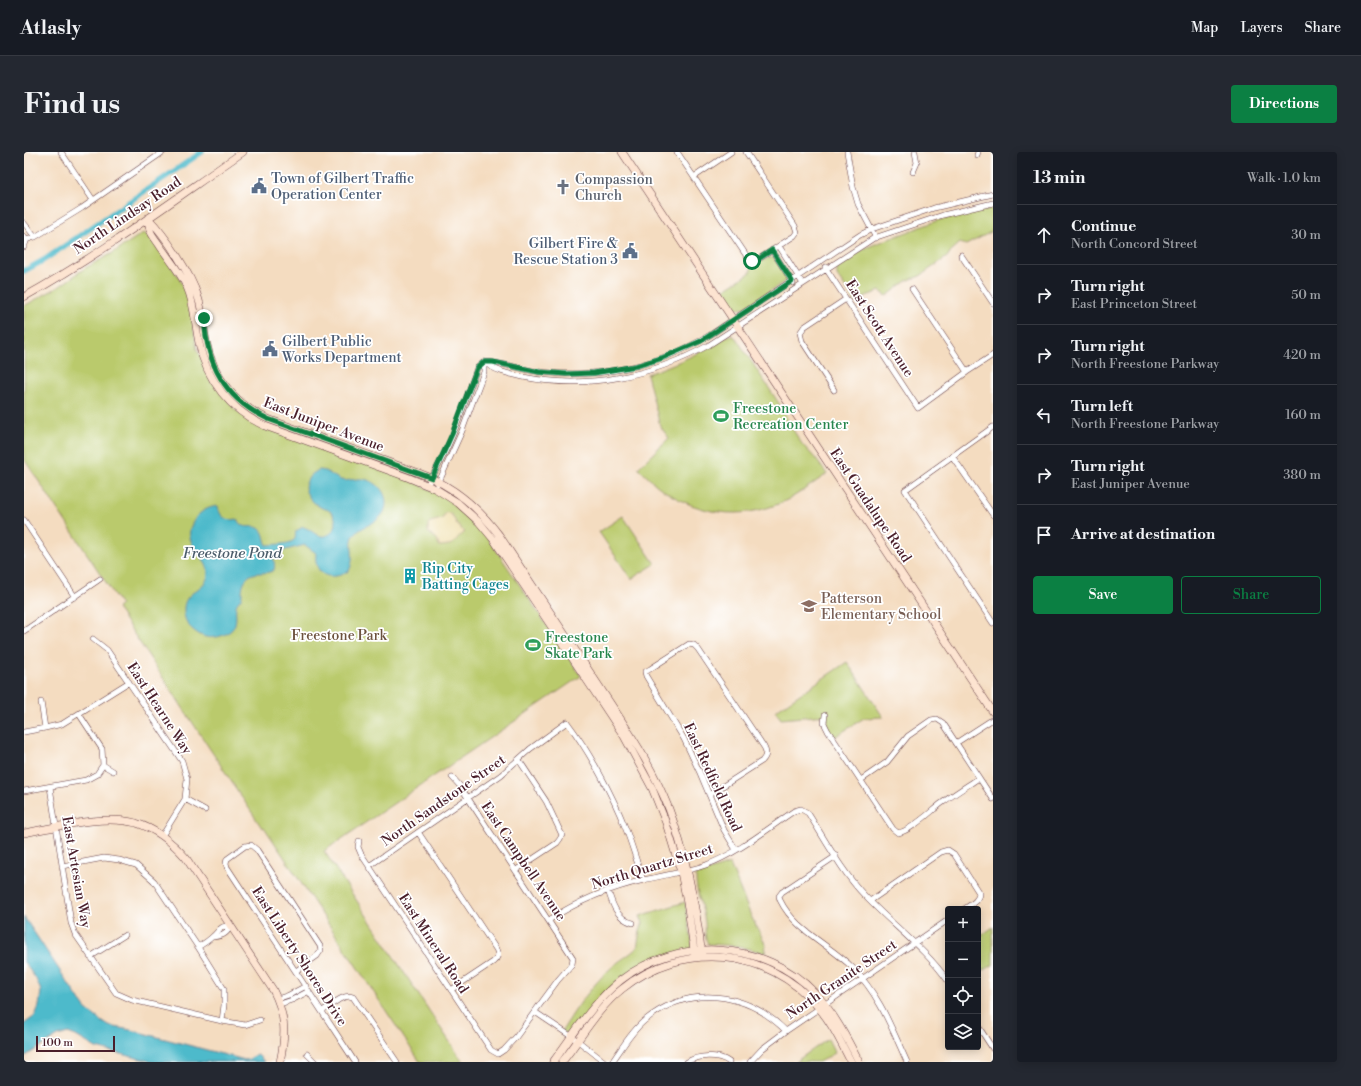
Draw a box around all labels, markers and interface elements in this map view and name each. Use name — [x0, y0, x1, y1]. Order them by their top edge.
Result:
text: Atlasly — [20, 16, 81, 40]
text: Map — [1191, 19, 1218, 37]
text: Layers — [1240, 19, 1283, 37]
text: Share — [1305, 19, 1341, 37]
button: Directions — [1231, 85, 1337, 123]
text: Find us — [24, 87, 120, 122]
text: 13 min — [1033, 167, 1085, 189]
place label: Town of Gilbert Traffic Operation Center — [271, 170, 414, 204]
text: Walk · 1.0 km — [1247, 170, 1321, 186]
place label: Compassion Church — [575, 171, 654, 205]
street label: North Lindsay Road — [70, 173, 185, 259]
public building icon: Town of Gilbert Traffic Operation Center — [250, 177, 268, 195]
church icon: Compassion Church — [554, 178, 572, 196]
text: Continue — [1071, 217, 1136, 236]
icon: ahead — [1033, 224, 1055, 246]
text: 30 m — [1291, 227, 1321, 243]
place label: Gilbert Fire & Rescue Station 3 — [514, 235, 619, 269]
text: North Concord Street — [1071, 236, 1198, 252]
public building icon: Gilbert Fire & Rescue Station 3 — [621, 242, 639, 260]
route start — [743, 252, 761, 270]
street label: East Scott Avenue — [841, 276, 917, 381]
text: Turn right — [1071, 277, 1145, 296]
icon: right — [1033, 284, 1055, 306]
text: 50 m — [1291, 287, 1321, 303]
text: East Princeton Street — [1071, 296, 1197, 312]
route end — [195, 309, 213, 327]
place label: Gilbert Public Works Department — [281, 333, 402, 367]
text: Turn right — [1071, 337, 1145, 356]
public building icon: Gilbert Public Works Department — [261, 340, 279, 358]
icon: right — [1033, 344, 1055, 366]
text: 420 m — [1283, 347, 1321, 363]
text: North Freestone Parkway — [1071, 356, 1219, 372]
street label: East Juniper Avenue — [261, 394, 387, 456]
text: Turn left — [1071, 397, 1133, 416]
place label: Freestone Recreation Center — [733, 400, 848, 434]
icon: left — [1033, 404, 1055, 426]
sports icon: Freestone Recreation Center — [712, 407, 730, 425]
text: 160 m — [1285, 407, 1321, 423]
text: North Freestone Parkway — [1071, 416, 1219, 432]
street label: East Guadalupe Road — [825, 445, 915, 566]
text: Turn right — [1071, 457, 1145, 476]
icon: right — [1033, 464, 1055, 486]
text: 380 m — [1283, 467, 1321, 483]
text: East Juniper Avenue — [1071, 476, 1190, 492]
icon: arrive — [1033, 524, 1055, 546]
text: Arrive at destination — [1071, 525, 1215, 544]
water label: Freestone Pond — [182, 544, 282, 563]
place label: Rip City Batting Cages — [421, 560, 509, 594]
building icon: Rip City Batting Cages — [401, 567, 419, 585]
button: Save — [1033, 576, 1173, 614]
button: Share — [1181, 576, 1321, 614]
place label: Patterson Elementary School — [821, 590, 941, 624]
school or university icon: Patterson Elementary School — [800, 597, 818, 615]
park label: Freestone Park — [291, 627, 387, 645]
place label: Freestone Skate Park — [545, 629, 612, 663]
sports icon: Freestone Skate Park — [524, 636, 542, 654]
street label: East Hearne Way — [123, 659, 196, 758]
street label: East Redfield Road — [679, 720, 745, 835]
street label: North Sandstone Street — [378, 751, 509, 851]
street label: East Campbell Avenue — [477, 798, 570, 925]
street label: East Artesian Way — [57, 815, 95, 930]
street label: North Quartz Street — [589, 840, 715, 894]
street label: East Liberty Shores Drive — [247, 883, 351, 1030]
street label: East Mineral Road — [394, 890, 472, 997]
map controls — [945, 906, 981, 1050]
button: + — [945, 906, 981, 942]
street label: North Granite Street — [783, 936, 900, 1024]
button: − — [945, 942, 981, 978]
button: locate — [945, 978, 981, 1014]
button: layers — [945, 1014, 981, 1050]
scale bar — [36, 1034, 115, 1053]
text: 100 m — [42, 1036, 73, 1050]

